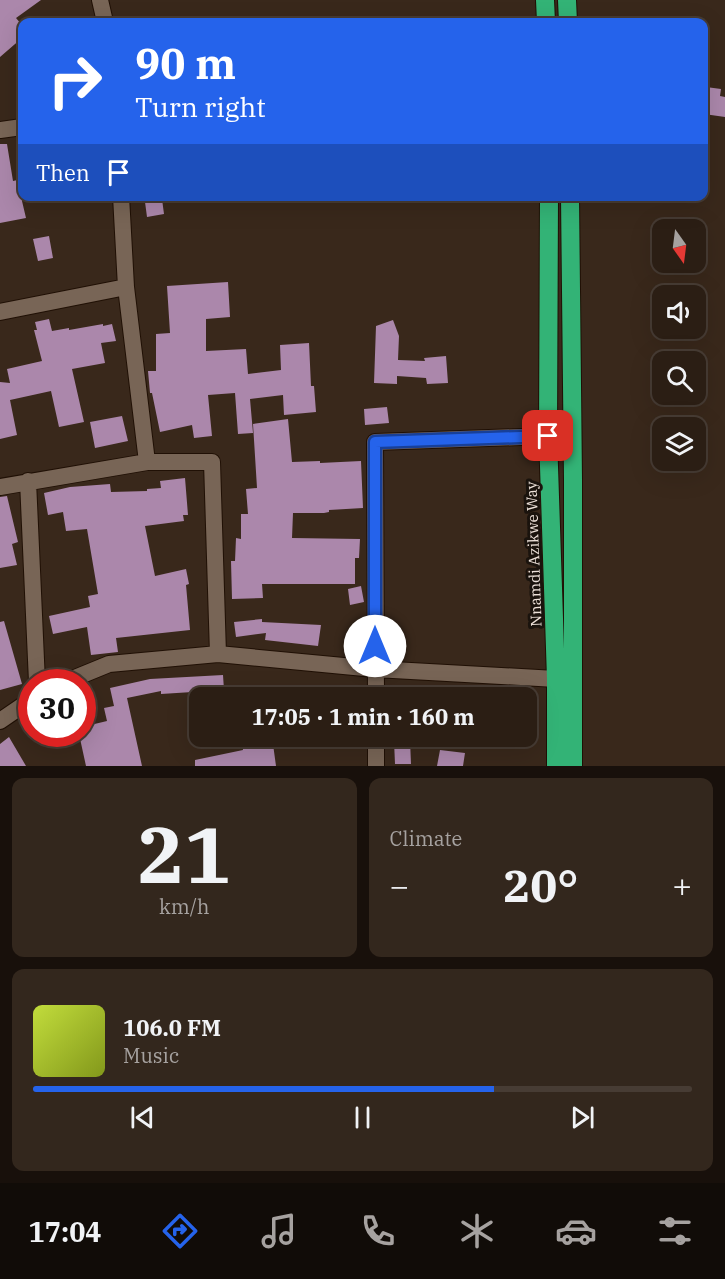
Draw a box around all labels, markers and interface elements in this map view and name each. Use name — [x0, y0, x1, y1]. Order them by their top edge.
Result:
text: 90 m — [135, 36, 236, 91]
icon: right — [36, 42, 114, 120]
text: Turn right — [135, 89, 266, 124]
icon: arrive — [102, 156, 135, 189]
text: Then — [36, 158, 90, 187]
north arrow — [652, 219, 706, 273]
map controls — [652, 219, 706, 471]
button: sound — [652, 285, 706, 339]
button: search — [652, 351, 706, 405]
pin — [522, 410, 573, 461]
button: layers — [652, 417, 706, 471]
icon: arrive — [531, 419, 564, 452]
street label: Nnamdi Azikwe Way — [521, 481, 546, 627]
position arrow — [343, 614, 407, 678]
speed limit sign: 30 — [18, 669, 96, 747]
text: 17:05 · 1 min · 160 m — [251, 702, 475, 731]
text: 21 — [137, 803, 231, 904]
text: Climate — [390, 825, 462, 852]
text: 20° — [503, 856, 578, 914]
text: − — [390, 864, 409, 907]
text: + — [672, 864, 692, 907]
text: km/h — [159, 893, 210, 920]
text: 106.0 FM — [123, 1013, 221, 1042]
text: Music — [123, 1042, 179, 1069]
icon: previous — [126, 1101, 159, 1134]
icon: pause — [346, 1101, 379, 1134]
icon: next — [566, 1101, 599, 1134]
icon: directions — [159, 1210, 201, 1252]
icon: music — [258, 1210, 300, 1252]
icon: phone — [357, 1210, 399, 1252]
icon: climate — [456, 1210, 498, 1252]
icon: car — [555, 1210, 597, 1252]
icon: filters — [654, 1210, 696, 1252]
text: 17:04 — [29, 1214, 102, 1249]

